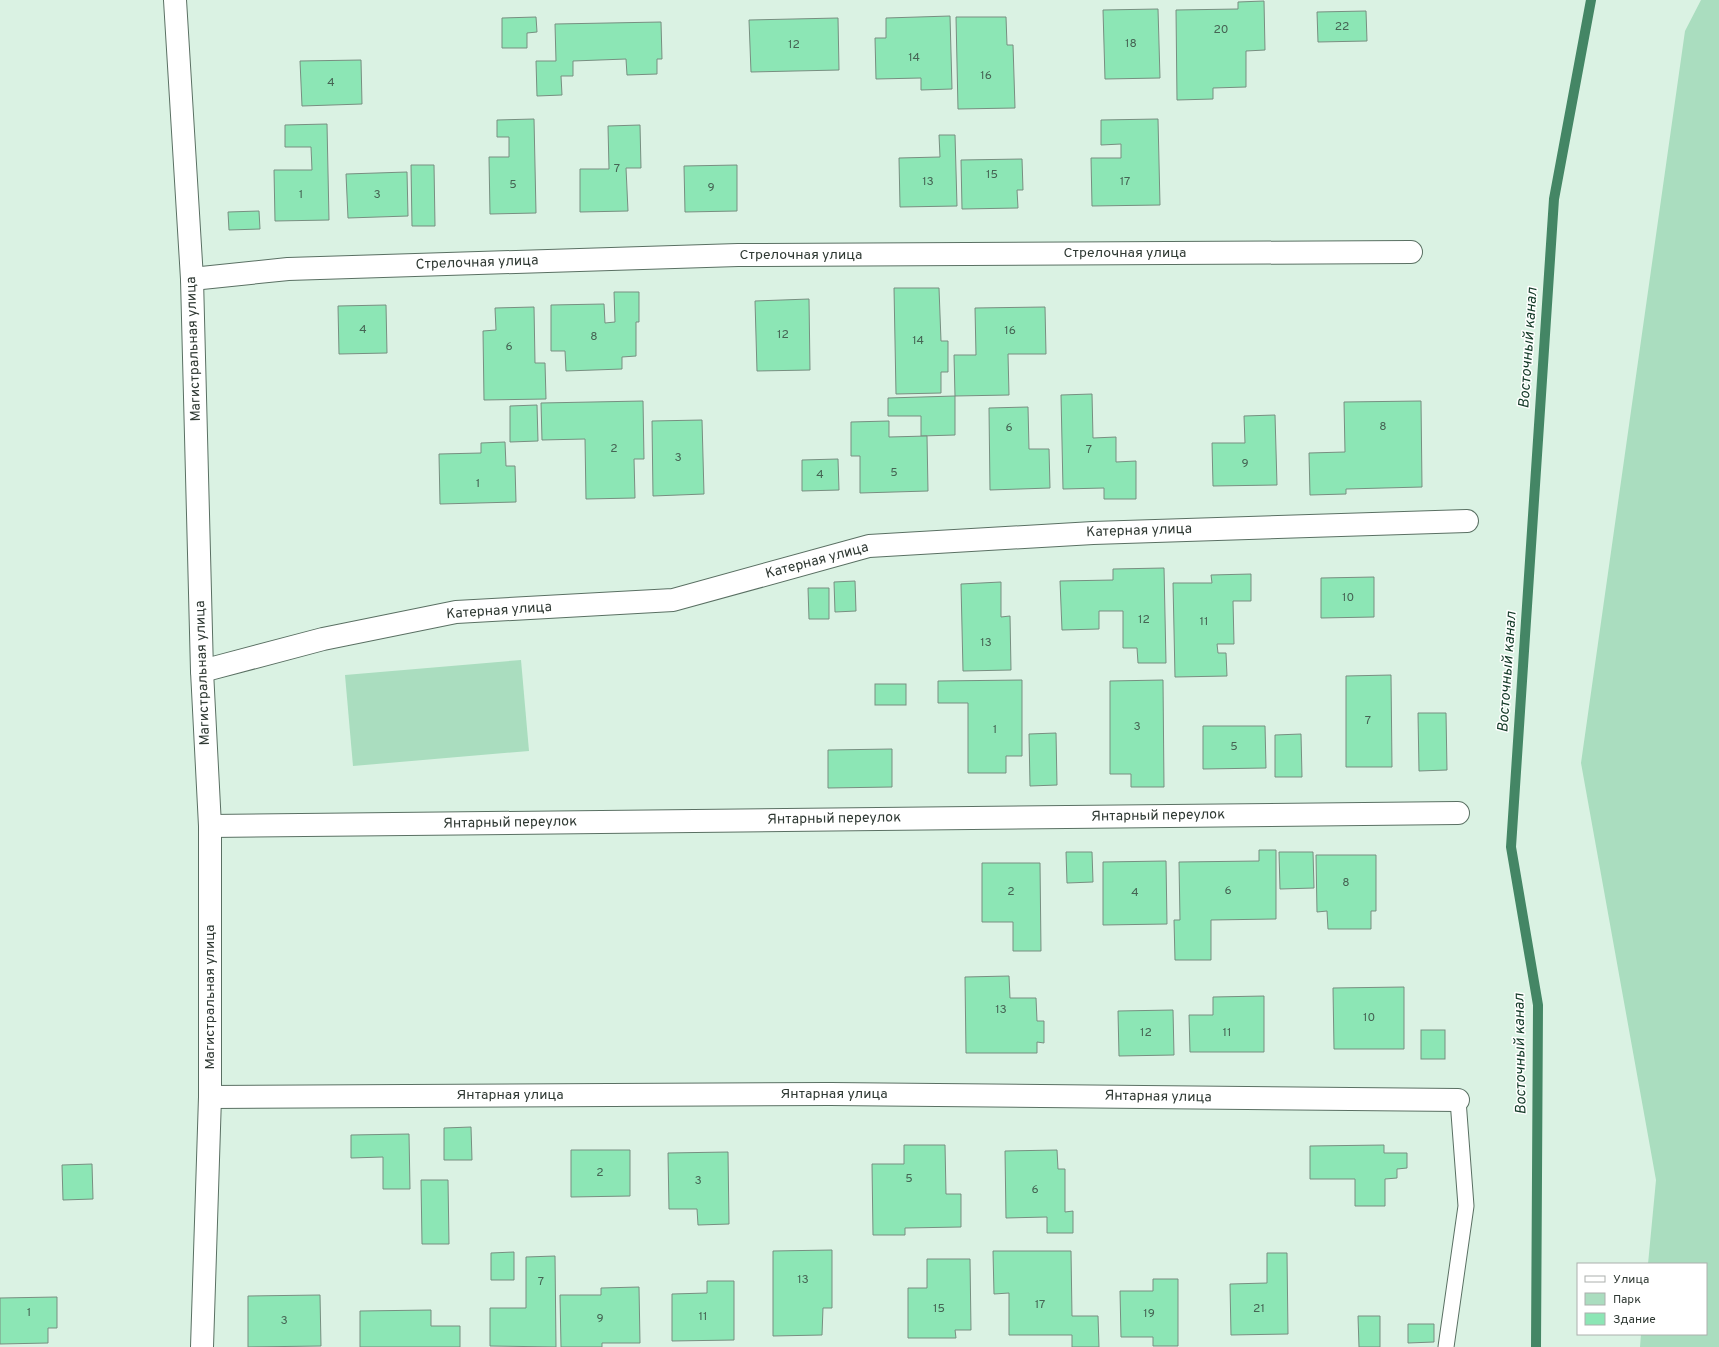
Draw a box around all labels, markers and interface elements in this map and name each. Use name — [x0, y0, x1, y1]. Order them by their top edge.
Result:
house number: 22 — [1335, 19, 1349, 35]
house number: 20 — [1213, 22, 1229, 38]
house number: 18 — [1125, 36, 1137, 52]
house number: 12 — [788, 37, 800, 53]
house number: 14 — [908, 50, 920, 66]
house number: 16 — [980, 68, 992, 84]
house number: 4 — [327, 75, 335, 91]
house number: 7 — [614, 161, 620, 177]
house number: 15 — [986, 167, 998, 183]
house number: 13 — [922, 174, 934, 190]
house number: 17 — [1120, 174, 1130, 190]
house number: 5 — [509, 177, 517, 193]
house number: 9 — [707, 180, 715, 196]
house number: 1 — [299, 187, 303, 203]
house number: 3 — [373, 187, 381, 203]
street label: Стрелочная улица — [1064, 245, 1186, 262]
street label: Стрелочная улица — [740, 247, 862, 264]
street label: Стрелочная улица — [415, 252, 539, 274]
street label: Магистральная улица — [183, 276, 205, 422]
water label: Восточный канал — [1515, 287, 1543, 409]
house number: 4 — [359, 322, 367, 338]
house number: 16 — [1004, 323, 1016, 339]
house number: 12 — [777, 327, 789, 343]
house number: 8 — [590, 329, 598, 345]
house number: 14 — [912, 333, 924, 349]
house number: 6 — [505, 339, 513, 355]
house number: 8 — [1379, 419, 1387, 435]
house number: 6 — [1005, 420, 1013, 436]
house number: 2 — [610, 441, 618, 457]
house number: 7 — [1086, 442, 1092, 458]
house number: 3 — [674, 450, 682, 466]
house number: 9 — [1241, 456, 1249, 472]
house number: 5 — [890, 465, 898, 481]
house number: 4 — [816, 467, 824, 483]
house number: 1 — [476, 476, 480, 492]
street label: Катерная улица — [1086, 521, 1192, 541]
street label: Катерная улица — [764, 539, 870, 583]
house number: 10 — [1342, 590, 1354, 606]
street label: Катерная улица — [446, 599, 552, 623]
street label: Магистральная улица — [192, 600, 214, 746]
water label: Восточный канал — [1494, 611, 1522, 733]
house number: 12 — [1138, 612, 1150, 628]
house number: 11 — [1200, 614, 1208, 630]
house number: 13 — [980, 635, 992, 651]
house number: 7 — [1365, 713, 1371, 729]
house number: 3 — [1133, 719, 1141, 735]
house number: 1 — [993, 722, 997, 738]
house number: 5 — [1230, 739, 1238, 755]
street label: Янтарный переулок — [1091, 806, 1225, 826]
street label: Янтарный переулок — [767, 809, 901, 829]
street label: Янтарный переулок — [443, 813, 577, 833]
house number: 8 — [1342, 875, 1350, 891]
house number: 6 — [1224, 883, 1232, 899]
house number: 2 — [1007, 884, 1015, 900]
house number: 4 — [1131, 885, 1139, 901]
street label: Магистральная улица — [202, 925, 219, 1069]
water label: Восточный канал — [1510, 993, 1532, 1115]
house number: 13 — [995, 1002, 1007, 1018]
house number: 10 — [1363, 1010, 1375, 1026]
house number: 12 — [1140, 1025, 1152, 1041]
house number: 11 — [1223, 1025, 1231, 1041]
street label: Янтарная улица — [780, 1086, 888, 1103]
street label: Янтарная улица — [456, 1087, 564, 1104]
street label: Янтарная улица — [1104, 1088, 1212, 1106]
house number: 2 — [596, 1165, 604, 1181]
house number: 5 — [905, 1171, 913, 1187]
house number: 3 — [694, 1173, 702, 1189]
house number: 6 — [1031, 1182, 1039, 1198]
legend — [1577, 1263, 1707, 1335]
house number: 13 — [797, 1272, 809, 1288]
text: Улица — [1613, 1272, 1649, 1288]
house number: 7 — [538, 1274, 544, 1290]
text: Парк — [1613, 1292, 1641, 1308]
house number: 17 — [1035, 1297, 1045, 1313]
house number: 15 — [933, 1301, 945, 1317]
house number: 21 — [1253, 1301, 1265, 1317]
house number: 1 — [27, 1305, 31, 1321]
house number: 19 — [1143, 1306, 1155, 1322]
house number: 11 — [699, 1309, 707, 1325]
house number: 9 — [596, 1311, 604, 1327]
text: Здание — [1613, 1312, 1656, 1328]
house number: 3 — [280, 1313, 288, 1329]

